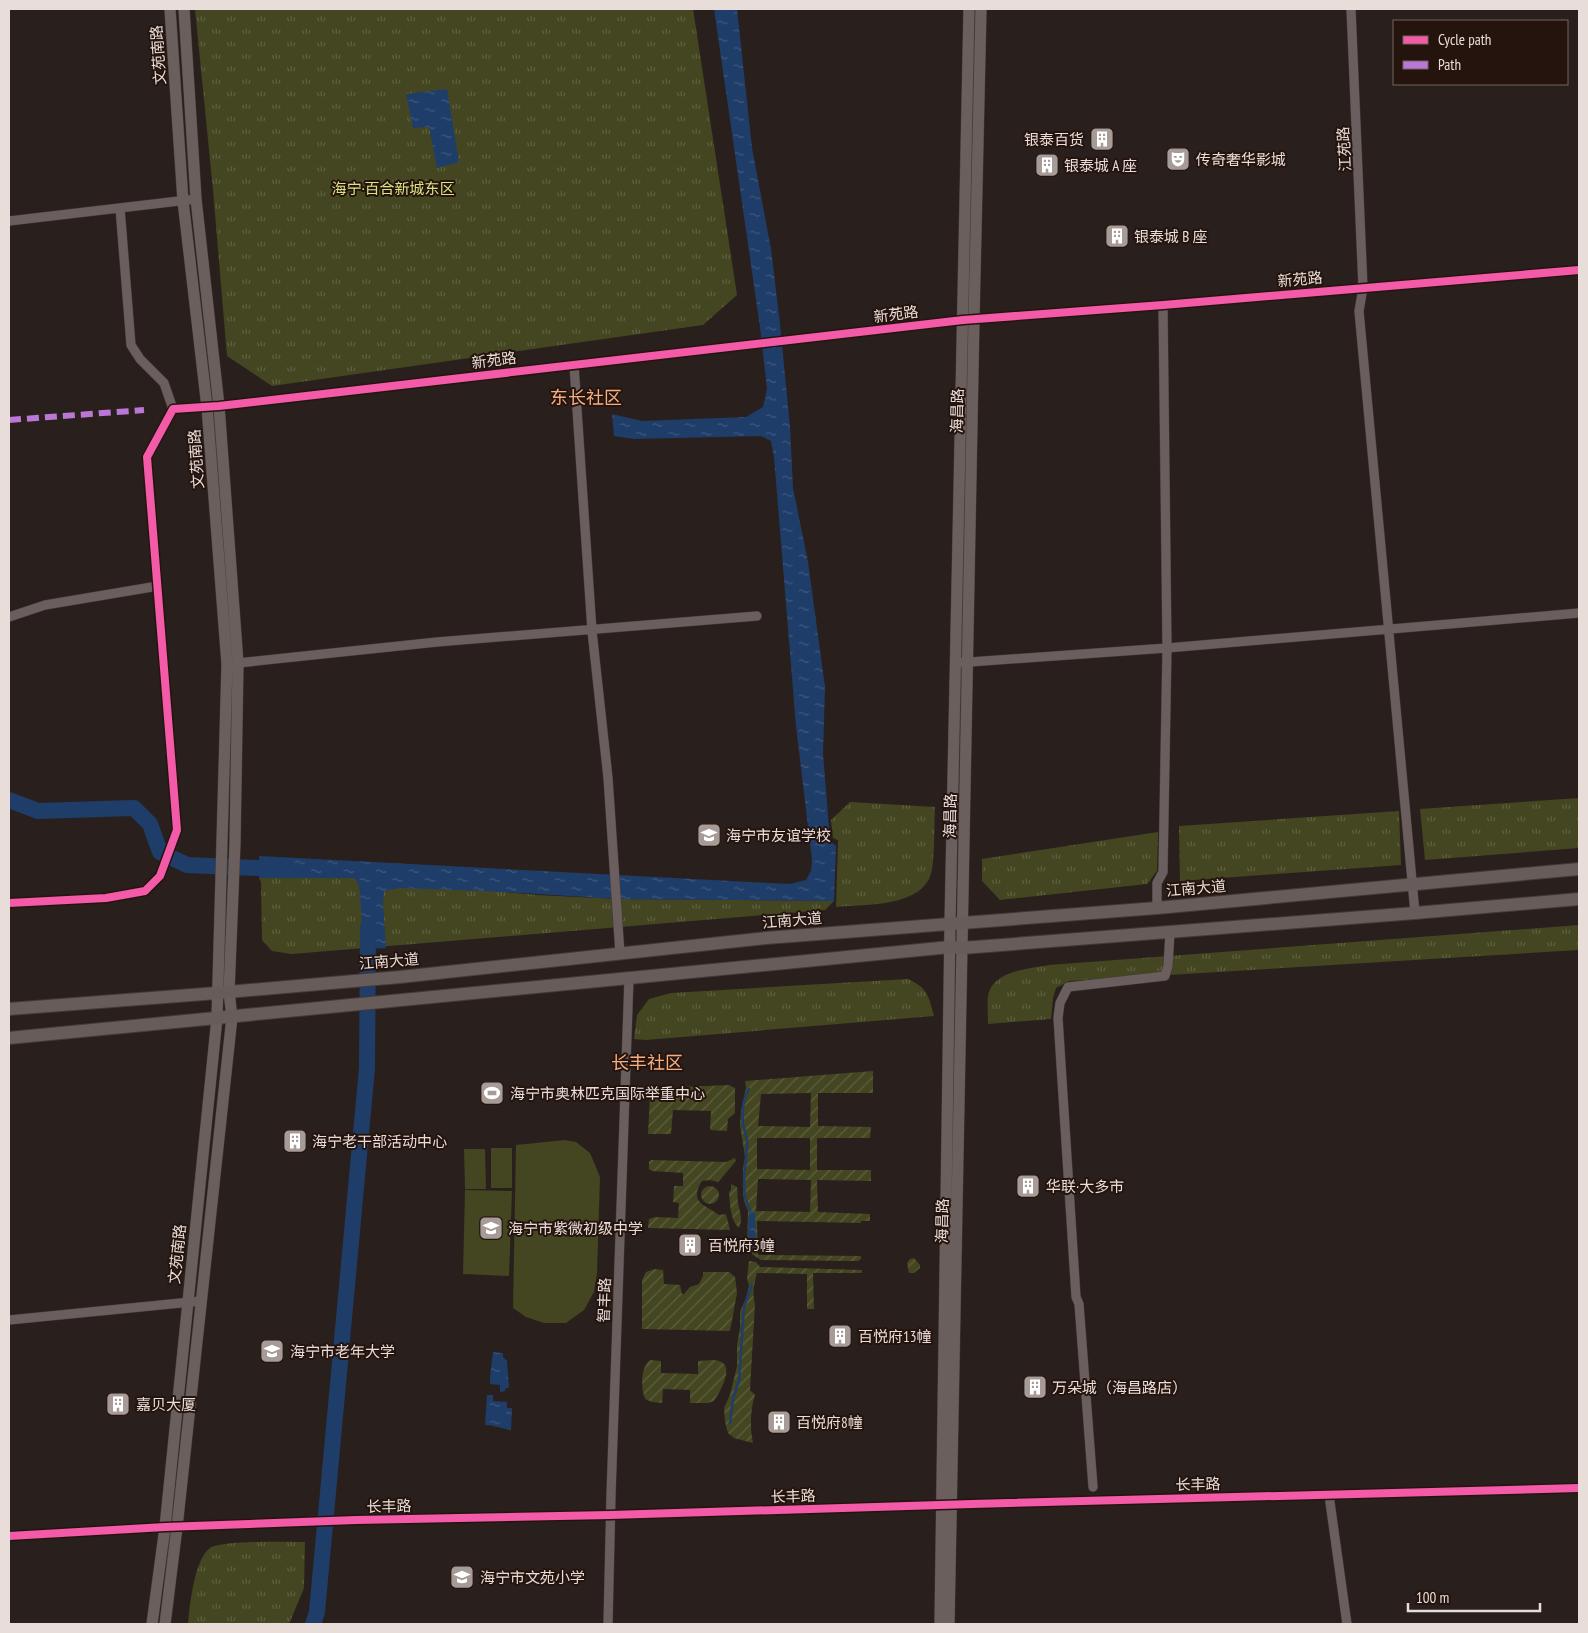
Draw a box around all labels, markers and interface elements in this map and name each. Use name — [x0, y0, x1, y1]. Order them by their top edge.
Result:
legend — [1393, 20, 1568, 85]
street label: 文苑南路 — [146, 24, 170, 86]
text: Cycle path — [1438, 30, 1491, 49]
text: Path — [1438, 55, 1461, 74]
building icon: 银泰百货 — [1089, 126, 1115, 152]
street label: 江苑路 — [1333, 126, 1355, 172]
place label: 银泰百货 — [1024, 130, 1084, 149]
theatre icon: 传奇奢华影城 — [1165, 146, 1191, 172]
place label: 传奇奢华影城 — [1196, 150, 1286, 169]
building icon: 银泰城 A 座 — [1034, 152, 1060, 178]
place label: 银泰城 A 座 — [1064, 156, 1137, 175]
park label: 海宁·百合新城东区 — [331, 179, 455, 198]
building icon: 银泰城 B 座 — [1104, 223, 1130, 249]
place label: 银泰城 B 座 — [1134, 227, 1207, 246]
street label: 新苑路 — [1277, 268, 1323, 290]
street label: 新苑路 — [873, 302, 919, 326]
street label: 新苑路 — [471, 348, 517, 372]
district label: 东长社区 — [550, 386, 622, 409]
street label: 海昌路 — [947, 388, 967, 434]
street label: 文苑南路 — [184, 428, 208, 490]
street label: 海昌路 — [940, 793, 960, 839]
school or university icon: 海宁市友谊学校 — [696, 822, 722, 848]
place label: 海宁市友谊学校 — [726, 826, 831, 845]
street label: 江南大道 — [1165, 876, 1227, 900]
street label: 江南大道 — [761, 908, 823, 932]
street label: 江南大道 — [358, 949, 420, 973]
district label: 长丰社区 — [611, 1051, 683, 1074]
sports icon: 海宁市奥林匹克国际举重中心 — [479, 1080, 505, 1106]
place label: 海宁市奥林匹克国际举重中心 — [510, 1084, 705, 1103]
building icon: 海宁老干部活动中心 — [282, 1128, 308, 1154]
place label: 海宁老干部活动中心 — [312, 1132, 447, 1151]
building icon: 华联·大多市 — [1015, 1173, 1041, 1199]
place label: 华联·大多市 — [1046, 1177, 1124, 1196]
street label: 海昌路 — [932, 1198, 952, 1244]
school or university icon: 海宁市紫微初级中学 — [478, 1215, 504, 1241]
place label: 海宁市紫微初级中学 — [508, 1219, 643, 1238]
street label: 文苑南路 — [164, 1223, 190, 1285]
building icon: 百悦府3幢 — [677, 1232, 703, 1258]
place label: 百悦府3幢 — [708, 1236, 775, 1255]
street label: 智丰路 — [594, 1277, 614, 1323]
building icon: 百悦府13幢 — [827, 1323, 853, 1349]
place label: 百悦府13幢 — [858, 1327, 932, 1346]
school or university icon: 海宁市老年大学 — [259, 1338, 285, 1364]
place label: 海宁市老年大学 — [290, 1342, 395, 1361]
building icon: 万朵城（海昌路店） — [1022, 1374, 1048, 1400]
place label: 万朵城（海昌路店） — [1052, 1378, 1187, 1397]
building icon: 嘉贝大厦 — [105, 1391, 131, 1417]
place label: 嘉贝大厦 — [136, 1395, 196, 1414]
building icon: 百悦府8幢 — [766, 1409, 792, 1435]
place label: 百悦府8幢 — [796, 1413, 863, 1432]
street label: 长丰路 — [1175, 1474, 1221, 1494]
street label: 长丰路 — [770, 1486, 816, 1506]
street label: 长丰路 — [366, 1496, 412, 1516]
school or university icon: 海宁市文苑小学 — [449, 1564, 475, 1590]
place label: 海宁市文苑小学 — [480, 1568, 585, 1587]
scale bar — [1408, 1580, 1540, 1612]
text: 100 m — [1416, 1588, 1449, 1607]

